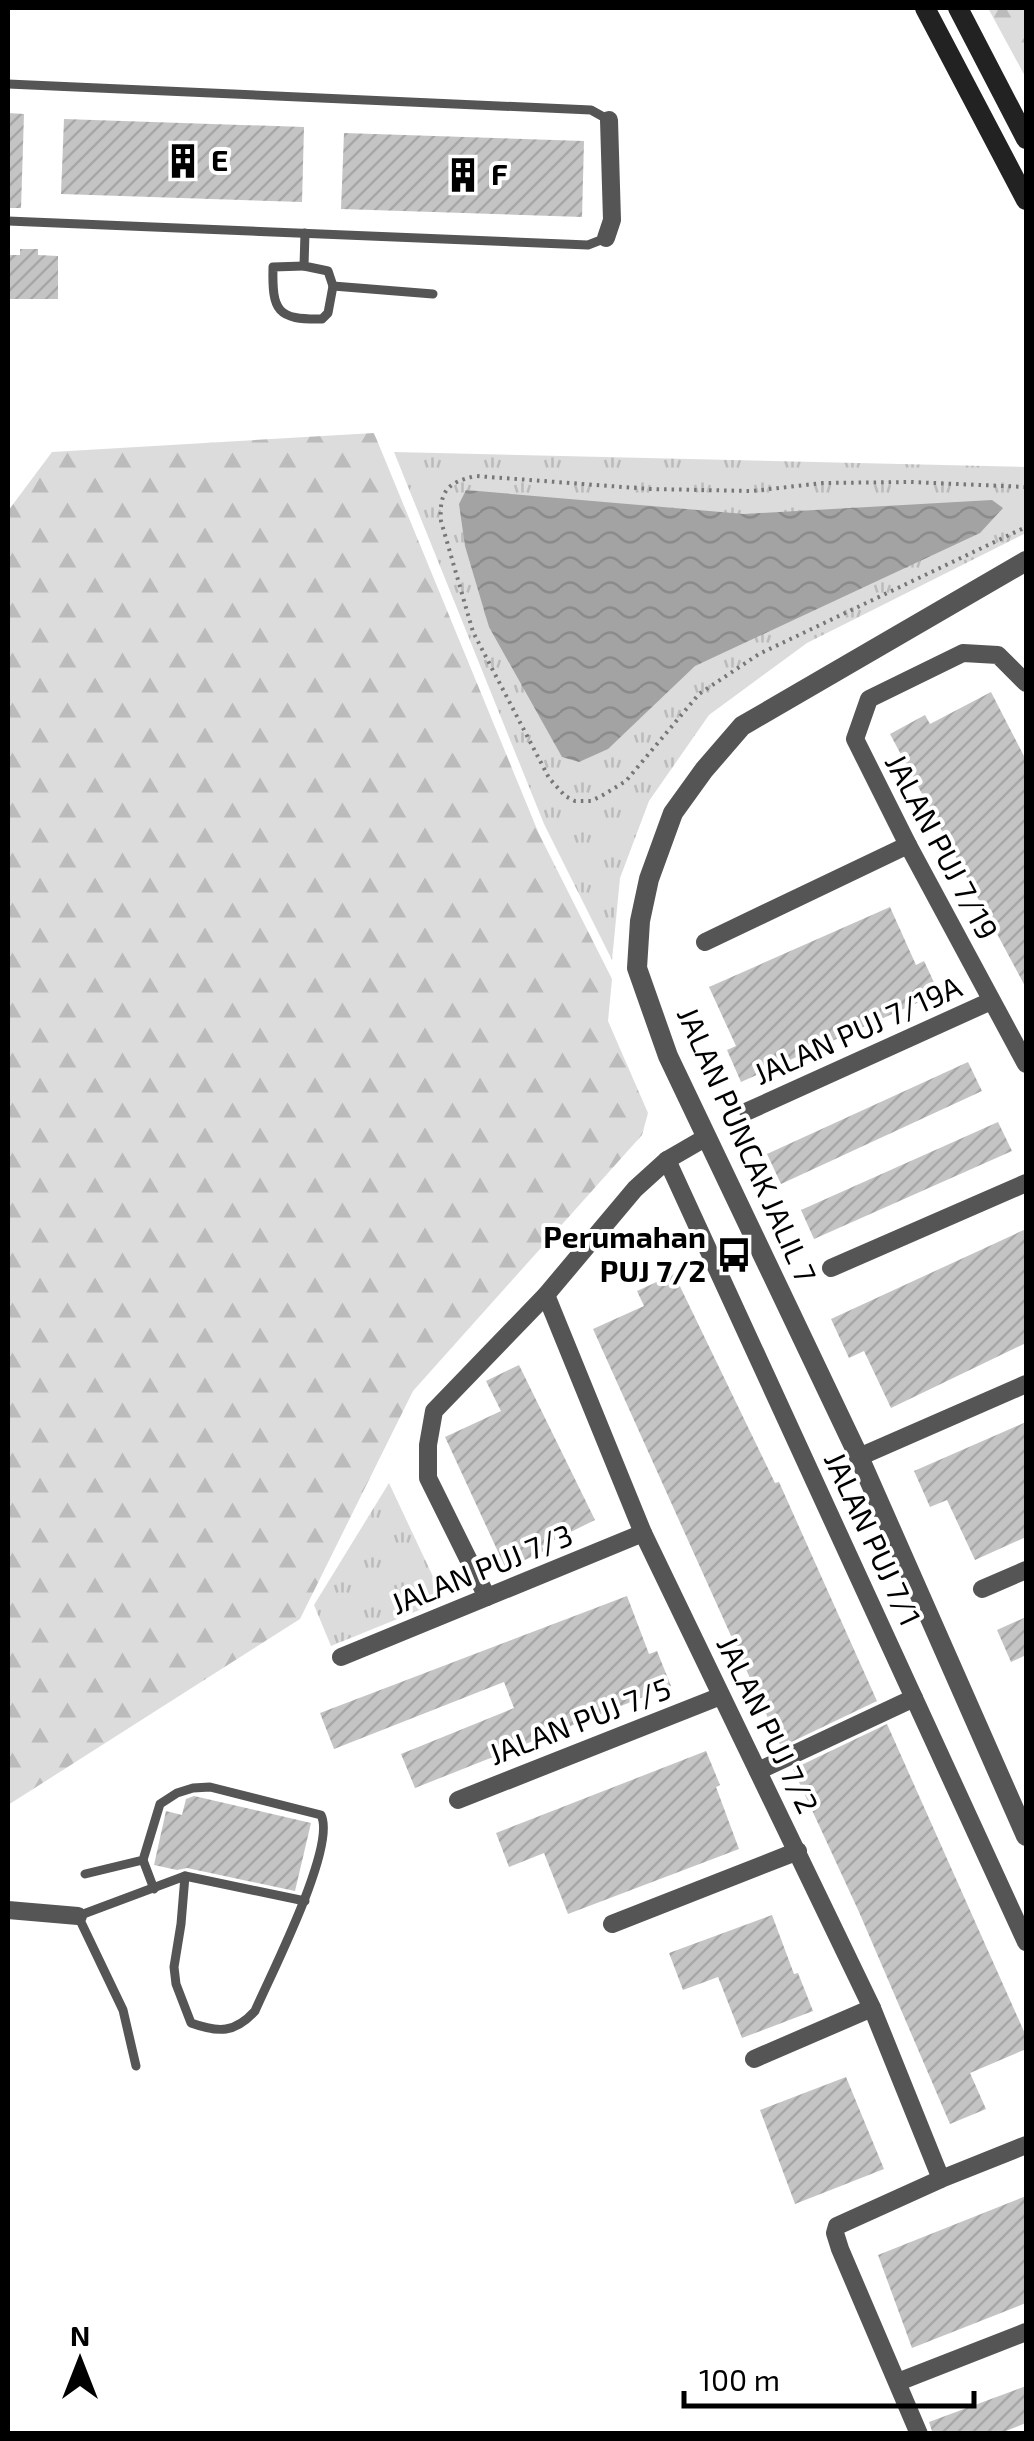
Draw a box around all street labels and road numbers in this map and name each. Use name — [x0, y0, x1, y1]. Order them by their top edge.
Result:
street label: JALAN PUJ 7/19 — [879, 747, 1007, 945]
street label: JALAN PUJ 7/19A — [748, 967, 967, 1091]
street label: JALAN PUNCAK JALIL 7 — [671, 1001, 825, 1288]
street label: JALAN PUJ 7/1 — [818, 1446, 930, 1631]
street label: JALAN PUJ 7/3 — [385, 1515, 577, 1621]
street label: JALAN PUJ 7/2 — [710, 1630, 827, 1819]
street label: JALAN PUJ 7/5 — [483, 1669, 675, 1771]

